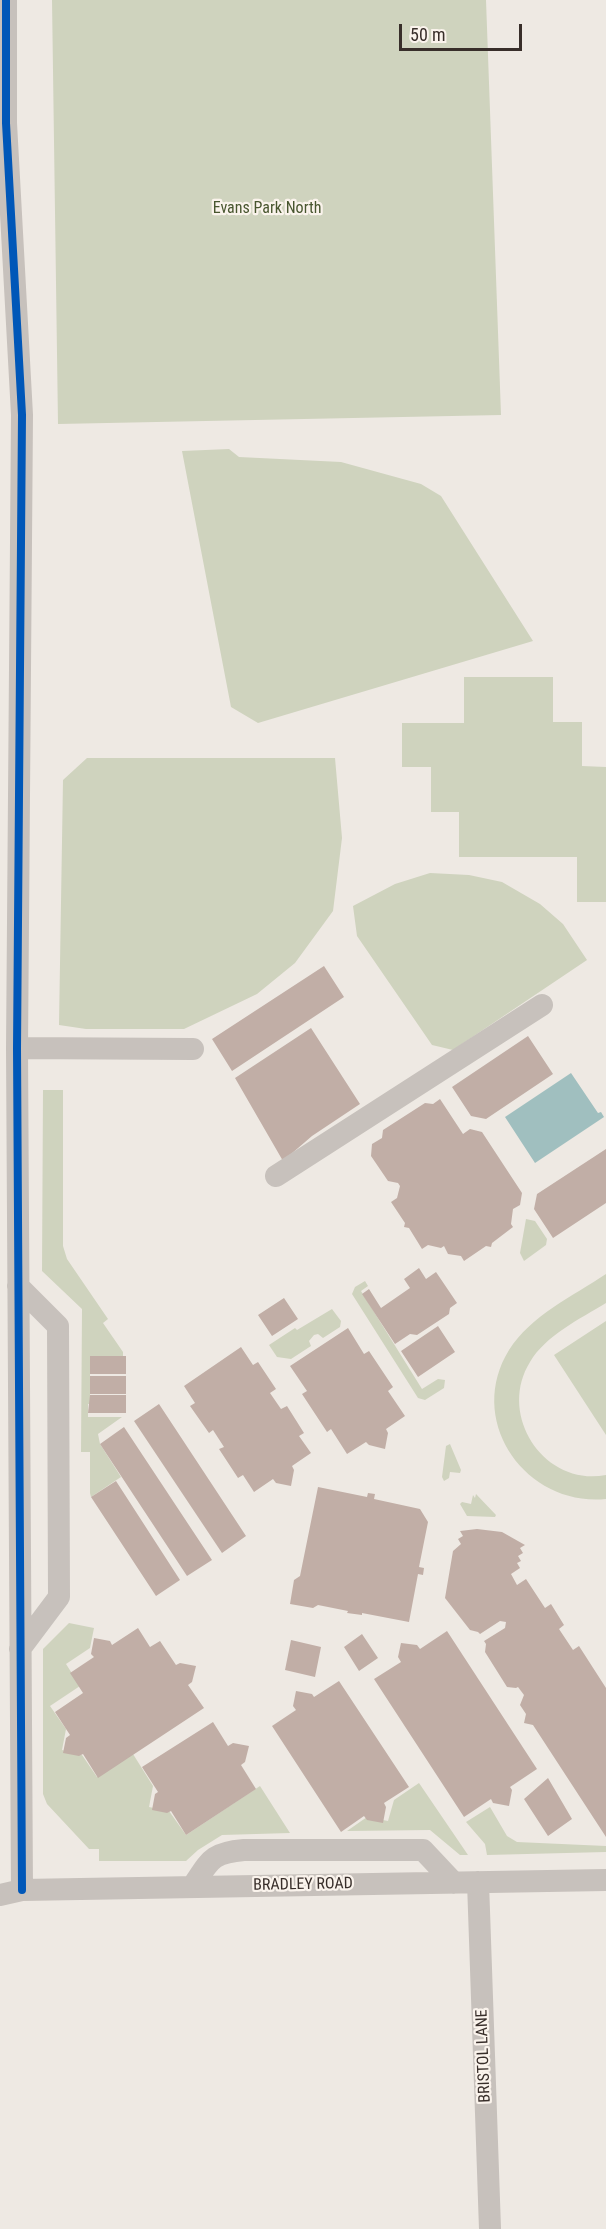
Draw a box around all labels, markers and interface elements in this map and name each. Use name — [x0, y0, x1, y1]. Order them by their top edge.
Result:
scale bar — [402, 12, 525, 50]
text: 50 m — [410, 24, 445, 45]
park label: Evans Park North — [213, 199, 321, 219]
street label: BRADLEY ROAD — [253, 1875, 353, 1895]
street label: BRISTOL LANE — [473, 2009, 495, 2103]

